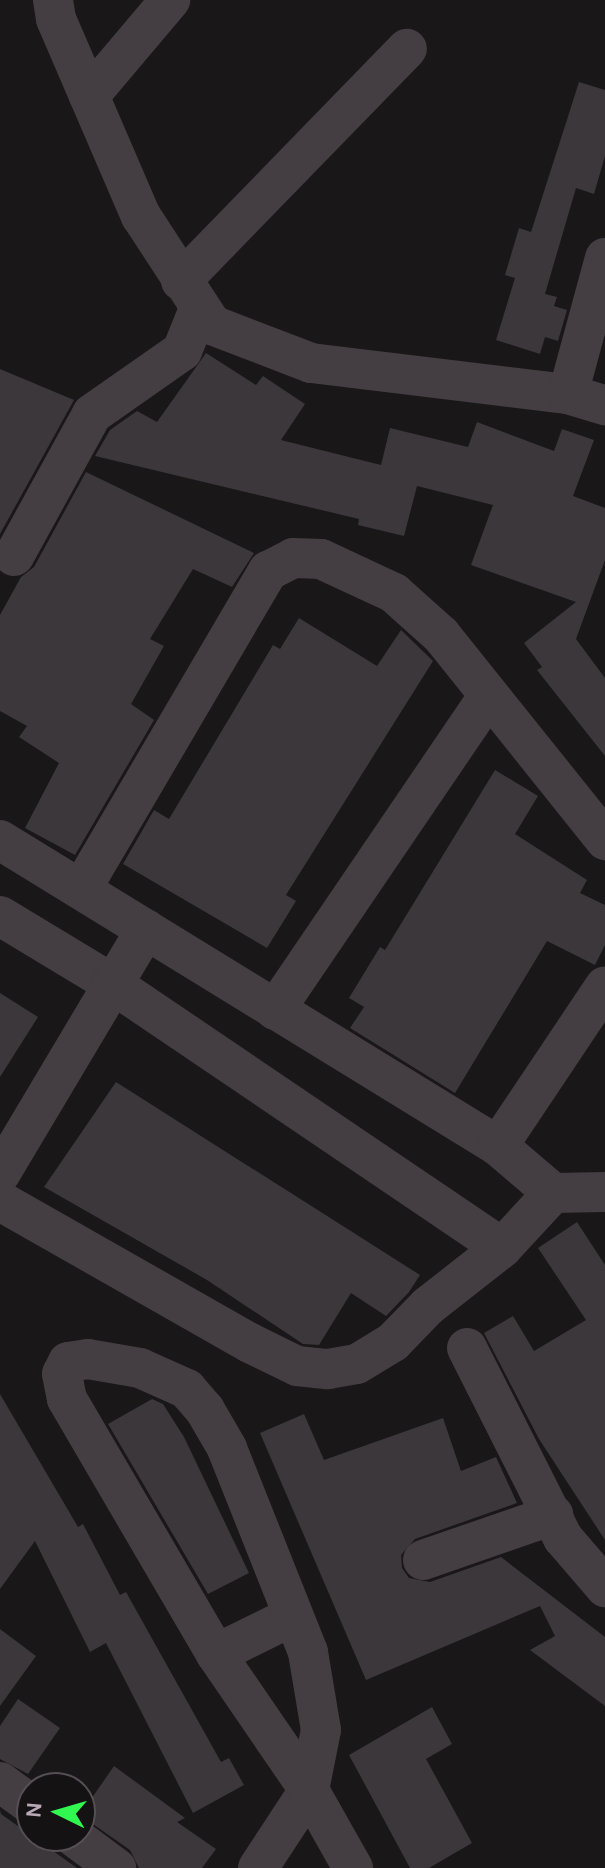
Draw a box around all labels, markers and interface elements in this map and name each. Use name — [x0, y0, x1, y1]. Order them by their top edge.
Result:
north arrow — [16, 1772, 96, 1852]
text: N — [20, 1801, 48, 1819]

